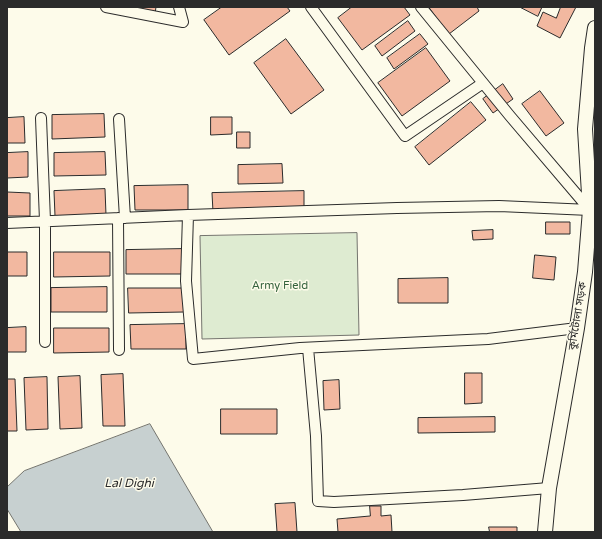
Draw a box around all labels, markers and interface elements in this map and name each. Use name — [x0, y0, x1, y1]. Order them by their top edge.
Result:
park label: Army Field — [252, 279, 308, 293]
street label: কুর্মিটোলা সড়ক — [566, 281, 590, 351]
water label: Lal Dighi — [104, 477, 154, 491]

